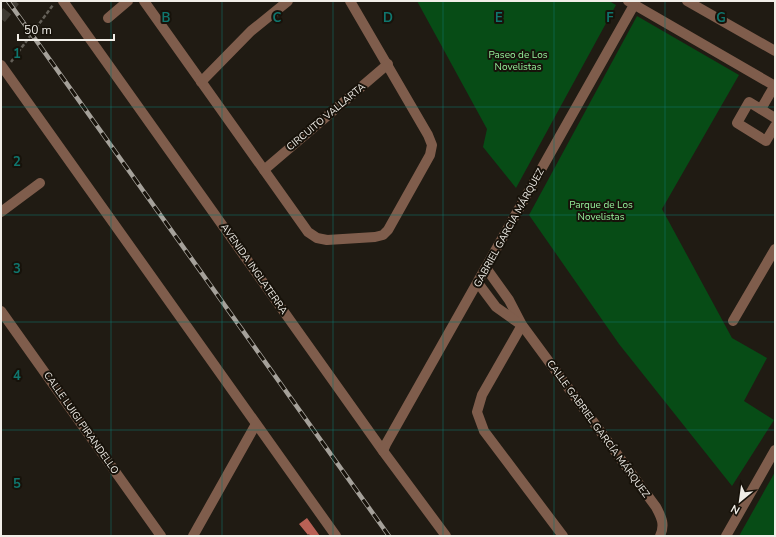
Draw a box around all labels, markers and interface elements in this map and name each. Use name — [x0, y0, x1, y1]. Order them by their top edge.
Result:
text: B — [162, 9, 171, 27]
text: C — [273, 9, 282, 27]
text: D — [383, 9, 393, 27]
text: E — [495, 9, 503, 27]
text: F — [606, 9, 614, 27]
text: G — [716, 9, 726, 27]
scale bar — [18, 16, 114, 42]
text: 50 m — [24, 22, 52, 38]
text: 1 — [13, 45, 21, 63]
park label: Paseo de Los Novelistas — [488, 48, 548, 74]
street label: CIRCUITO VALLARTA — [284, 79, 369, 154]
text: 2 — [13, 153, 21, 171]
street label: GABRIEL GARCIA MÁRQUEZ — [470, 166, 548, 290]
park label: Parque de Los Novelistas — [569, 198, 633, 224]
street label: AVENIDA INGLATERRA — [217, 221, 291, 318]
text: 3 — [13, 260, 21, 278]
street label: CALLE GABRIEL GARCÍA MÁRQUEZ — [543, 357, 653, 501]
text: 4 — [13, 367, 21, 385]
street label: CALLE LUIGI PIRANDELLO — [40, 369, 122, 477]
text: 5 — [13, 475, 21, 493]
north arrow — [720, 481, 760, 521]
text: N — [728, 501, 743, 518]

